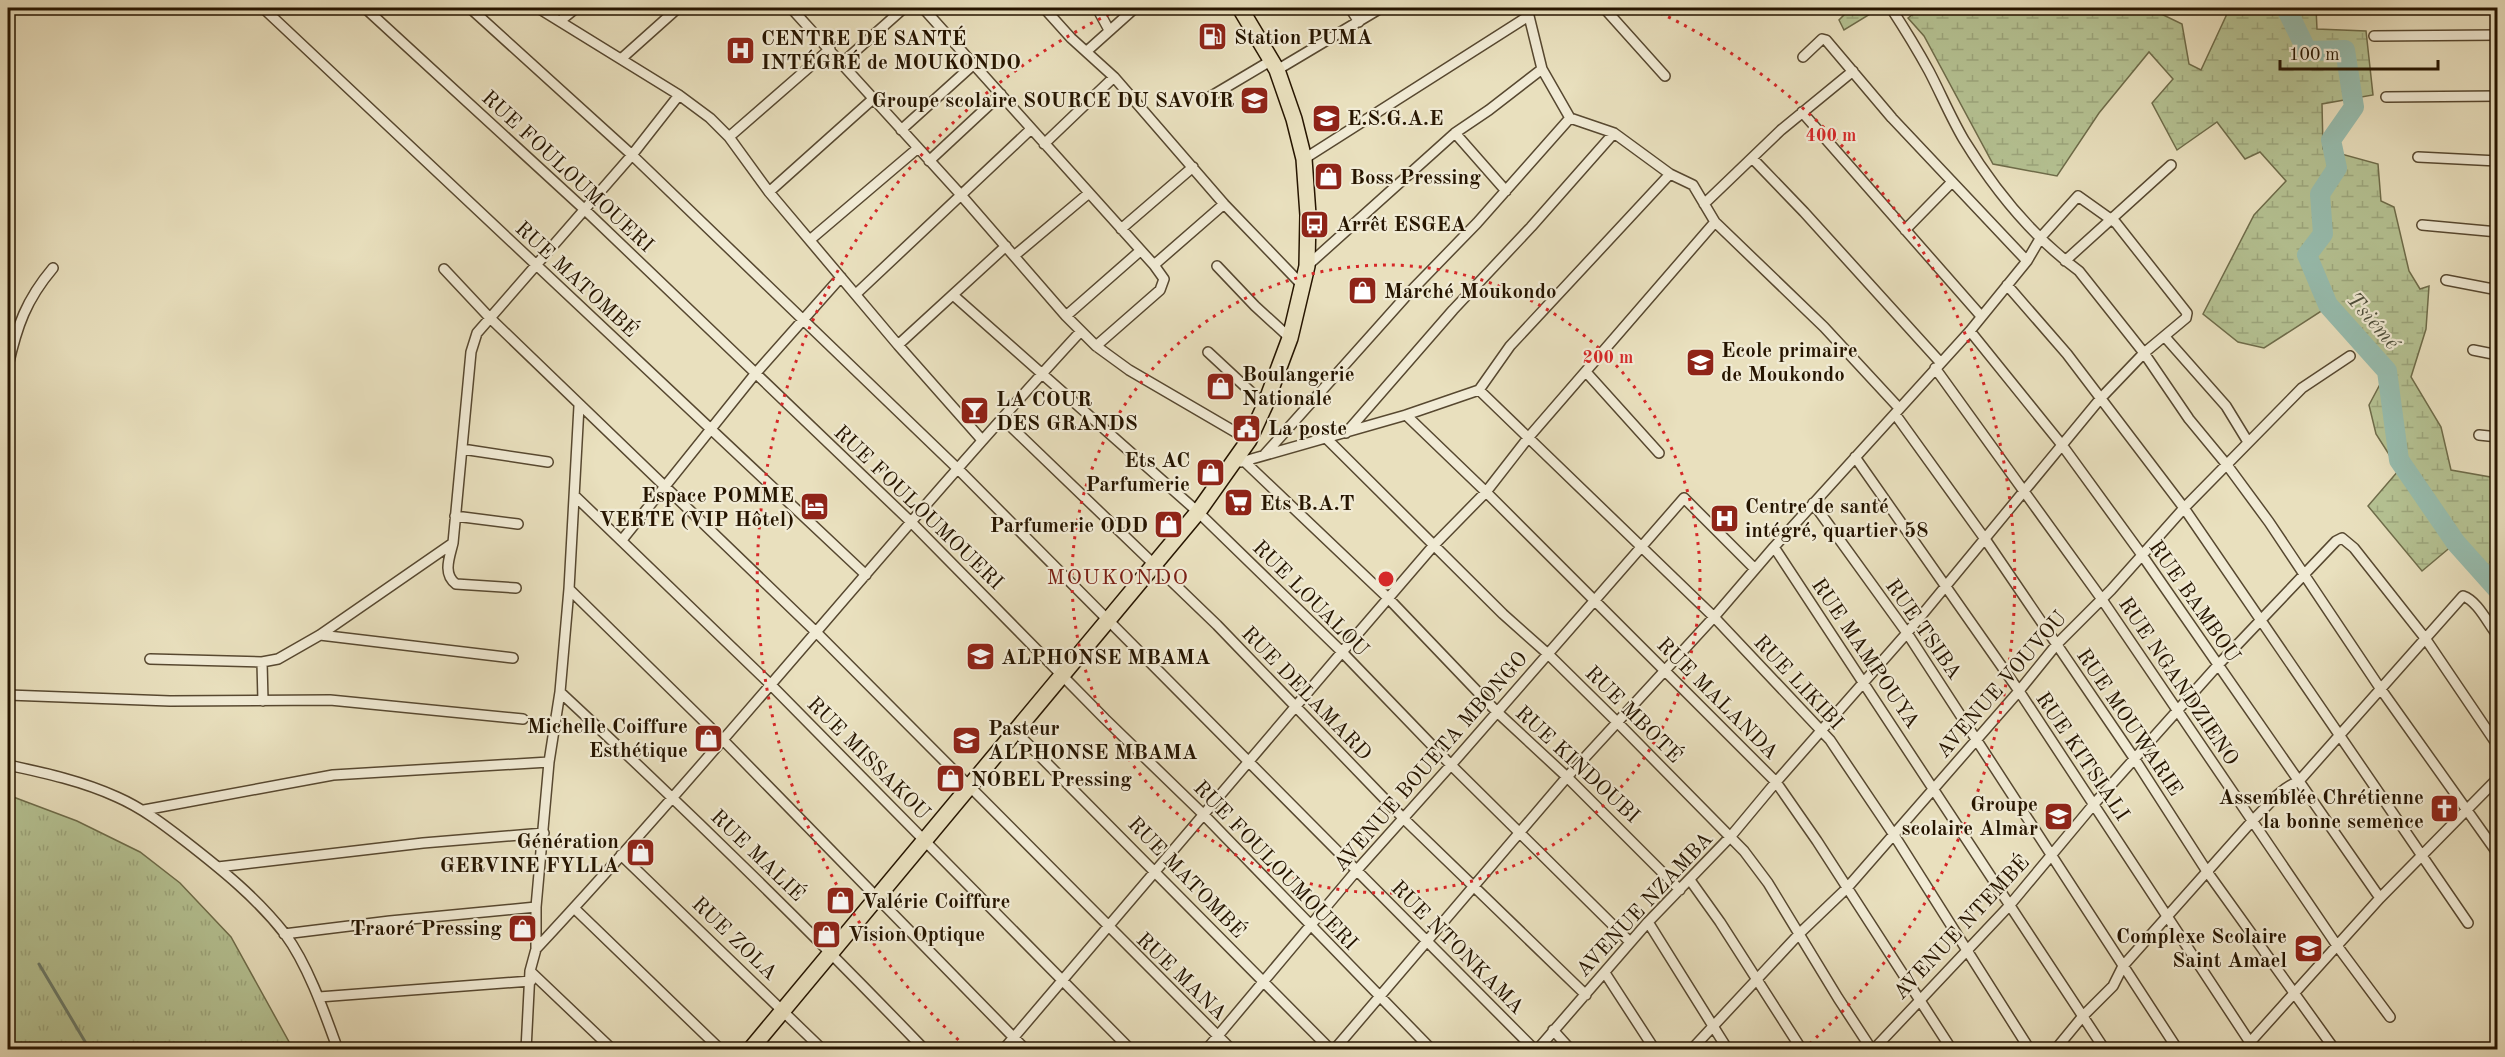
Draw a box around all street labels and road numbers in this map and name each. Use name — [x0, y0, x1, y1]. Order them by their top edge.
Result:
street label: RUE FOULOUMOUERI — [477, 87, 657, 257]
street label: RUE MATOMBÉ — [511, 215, 644, 342]
street label: RUE FOULOUMOUERI — [829, 422, 1007, 594]
street label: RUE LOUALOU — [1248, 537, 1372, 661]
street label: RUE BAMBOU — [2144, 537, 2243, 667]
street label: RUE MAMPOUYA — [1807, 575, 1923, 733]
street label: RUE TSIBA — [1881, 576, 1965, 684]
street label: RUE NGANDZIENO — [2114, 594, 2242, 770]
street label: AVENUE VOUVOU — [1933, 608, 2071, 762]
street label: RUE DELAMARD — [1237, 623, 1375, 765]
street label: RUE LIKIBI — [1749, 632, 1847, 734]
street label: RUE MALANDA — [1652, 634, 1782, 764]
street label: RUE MOUWARIE — [2072, 646, 2186, 800]
street label: AVENUE BOUETA MBONGO — [1330, 648, 1532, 876]
street label: RUE MBOTÉ — [1581, 660, 1688, 767]
street label: RUE KITSIALI — [2031, 689, 2132, 825]
street label: RUE MISSAKOU — [803, 694, 933, 824]
street label: RUE KINDOUBI — [1511, 703, 1643, 828]
street label: RUE FOULOUMOUERI — [1189, 777, 1361, 955]
street label: RUE MALIÉ — [706, 803, 811, 906]
street label: RUE MATOMBÉ — [1123, 811, 1252, 943]
street label: AVENUE NZAMBA — [1573, 829, 1717, 981]
street label: AVENUE NTEMBÉ — [1887, 849, 2034, 1004]
street label: RUE NTONKAMA — [1386, 877, 1528, 1019]
street label: RUE ZOLA — [687, 893, 781, 985]
street label: RUE MANA — [1132, 929, 1230, 1025]

